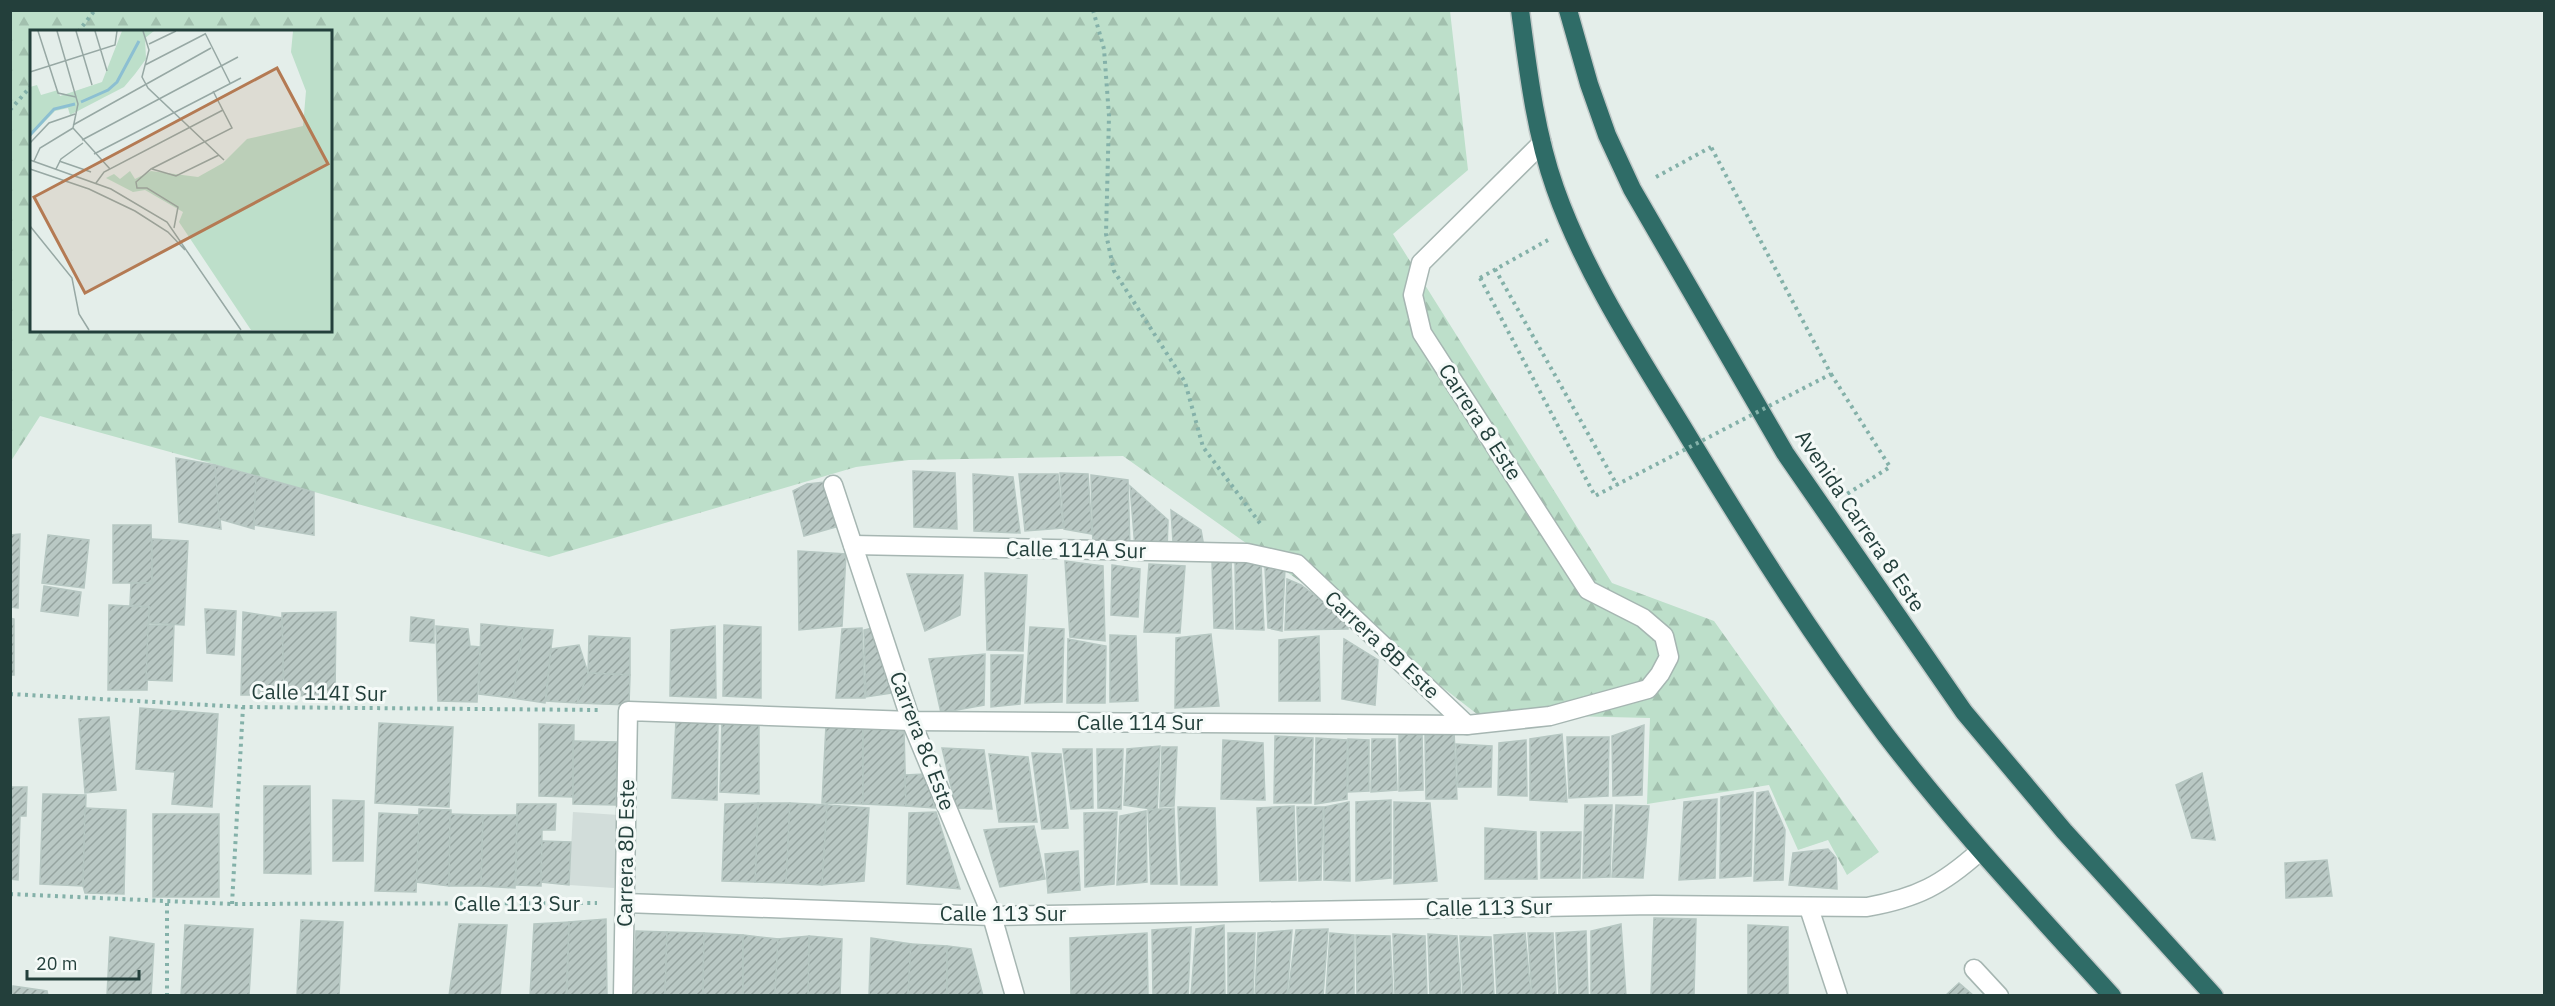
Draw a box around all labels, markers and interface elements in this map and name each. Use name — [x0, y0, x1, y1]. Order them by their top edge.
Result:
inset map — [30, 30, 332, 332]
street label: Carrera 8 Este — [1433, 358, 1529, 485]
street label: Avenida Carrera 8 Este — [1789, 424, 1932, 617]
street label: Calle 114A Sur — [1006, 534, 1147, 564]
street label: Carrera 8B Este — [1319, 584, 1446, 705]
street label: Carrera 8C Este — [884, 667, 962, 814]
street label: Calle 114I Sur — [251, 677, 387, 707]
street label: Calle 114 Sur — [1077, 708, 1204, 736]
street label: Carrera 8D Este — [610, 779, 640, 927]
street label: Calle 113 Sur — [454, 889, 581, 917]
street label: Calle 113 Sur — [1425, 892, 1553, 922]
street label: Calle 113 Sur — [940, 899, 1067, 927]
scale bar — [27, 943, 140, 981]
text: 20 m — [36, 952, 78, 975]

